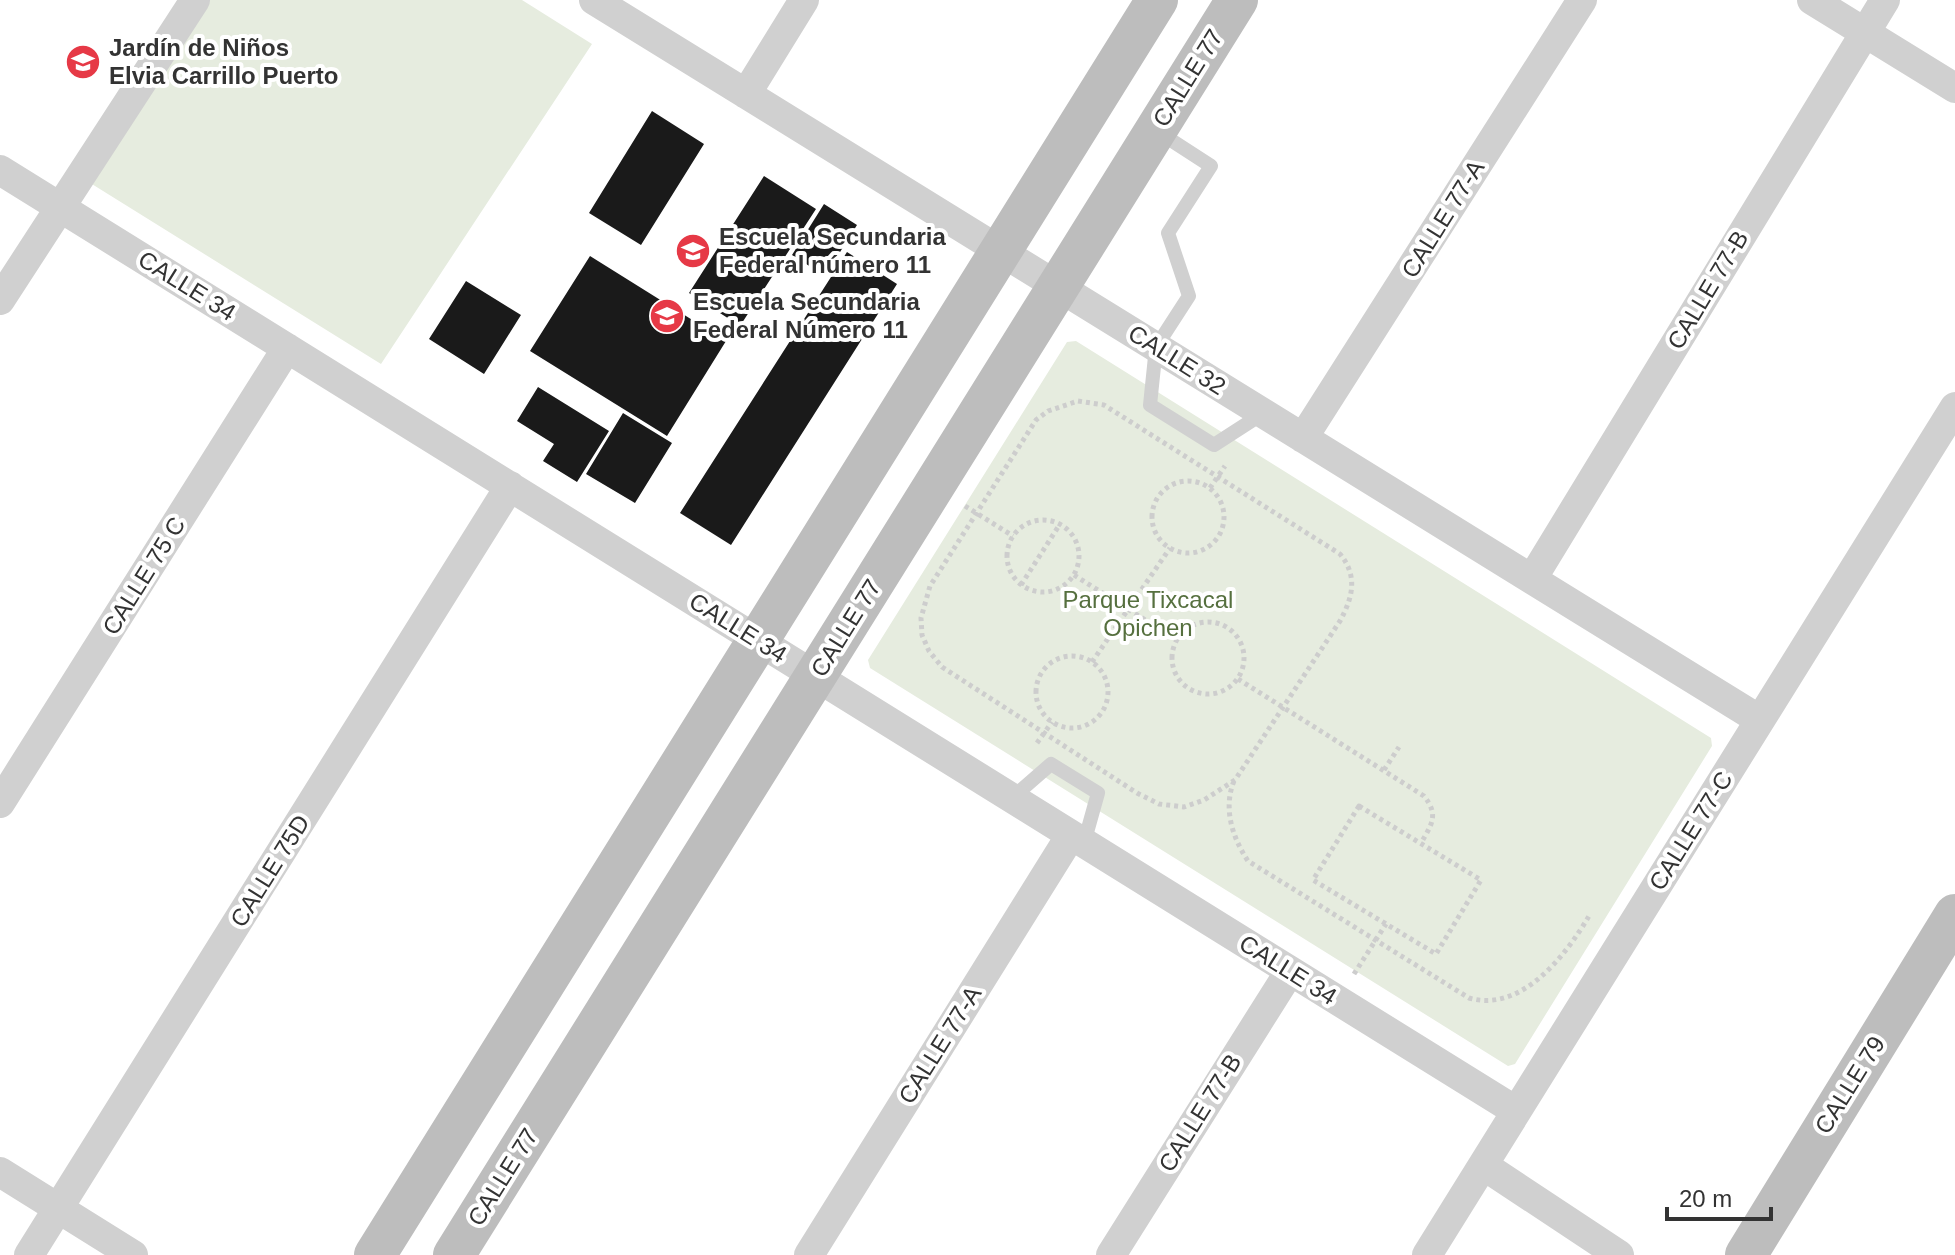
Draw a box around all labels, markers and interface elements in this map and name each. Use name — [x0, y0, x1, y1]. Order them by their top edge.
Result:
street label: CALLE 77 — [1147, 24, 1228, 131]
place label: Jardín de Niños Elvia Carrillo Puerto — [109, 34, 338, 89]
school or university icon: Jardín de Niños Elvia Carrillo Puerto — [64, 43, 102, 81]
street label: CALLE 77-A — [1396, 155, 1489, 282]
place label: Escuela Secundaria Federal número 11 — [719, 223, 946, 278]
street label: CALLE 77-B — [1662, 226, 1753, 354]
school or university icon: Escuela Secundaria Federal número 11 — [674, 232, 712, 270]
street label: CALLE 34 — [134, 245, 241, 326]
place label: Escuela Secundaria Federal Número 11 — [693, 288, 920, 343]
school or university icon: Escuela Secundaria Federal Número 11 — [648, 297, 686, 335]
street label: CALLE 32 — [1124, 319, 1231, 400]
street label: CALLE 75 C — [97, 512, 190, 639]
street label: CALLE 77 — [805, 574, 886, 681]
park label: Parque Tixcacal Opichen — [1063, 586, 1233, 641]
street label: CALLE 34 — [685, 587, 792, 668]
street label: CALLE 77-C — [1643, 766, 1738, 895]
street label: CALLE 75D — [225, 810, 315, 932]
street label: CALLE 34 — [1235, 929, 1342, 1010]
street label: CALLE 77-A — [893, 981, 986, 1108]
street label: CALLE 79 — [1809, 1031, 1890, 1138]
street label: CALLE 77-B — [1153, 1049, 1246, 1176]
street label: CALLE 77 — [462, 1123, 543, 1230]
scale bar — [1667, 1171, 1771, 1221]
text: 20 m — [1679, 1185, 1732, 1212]

